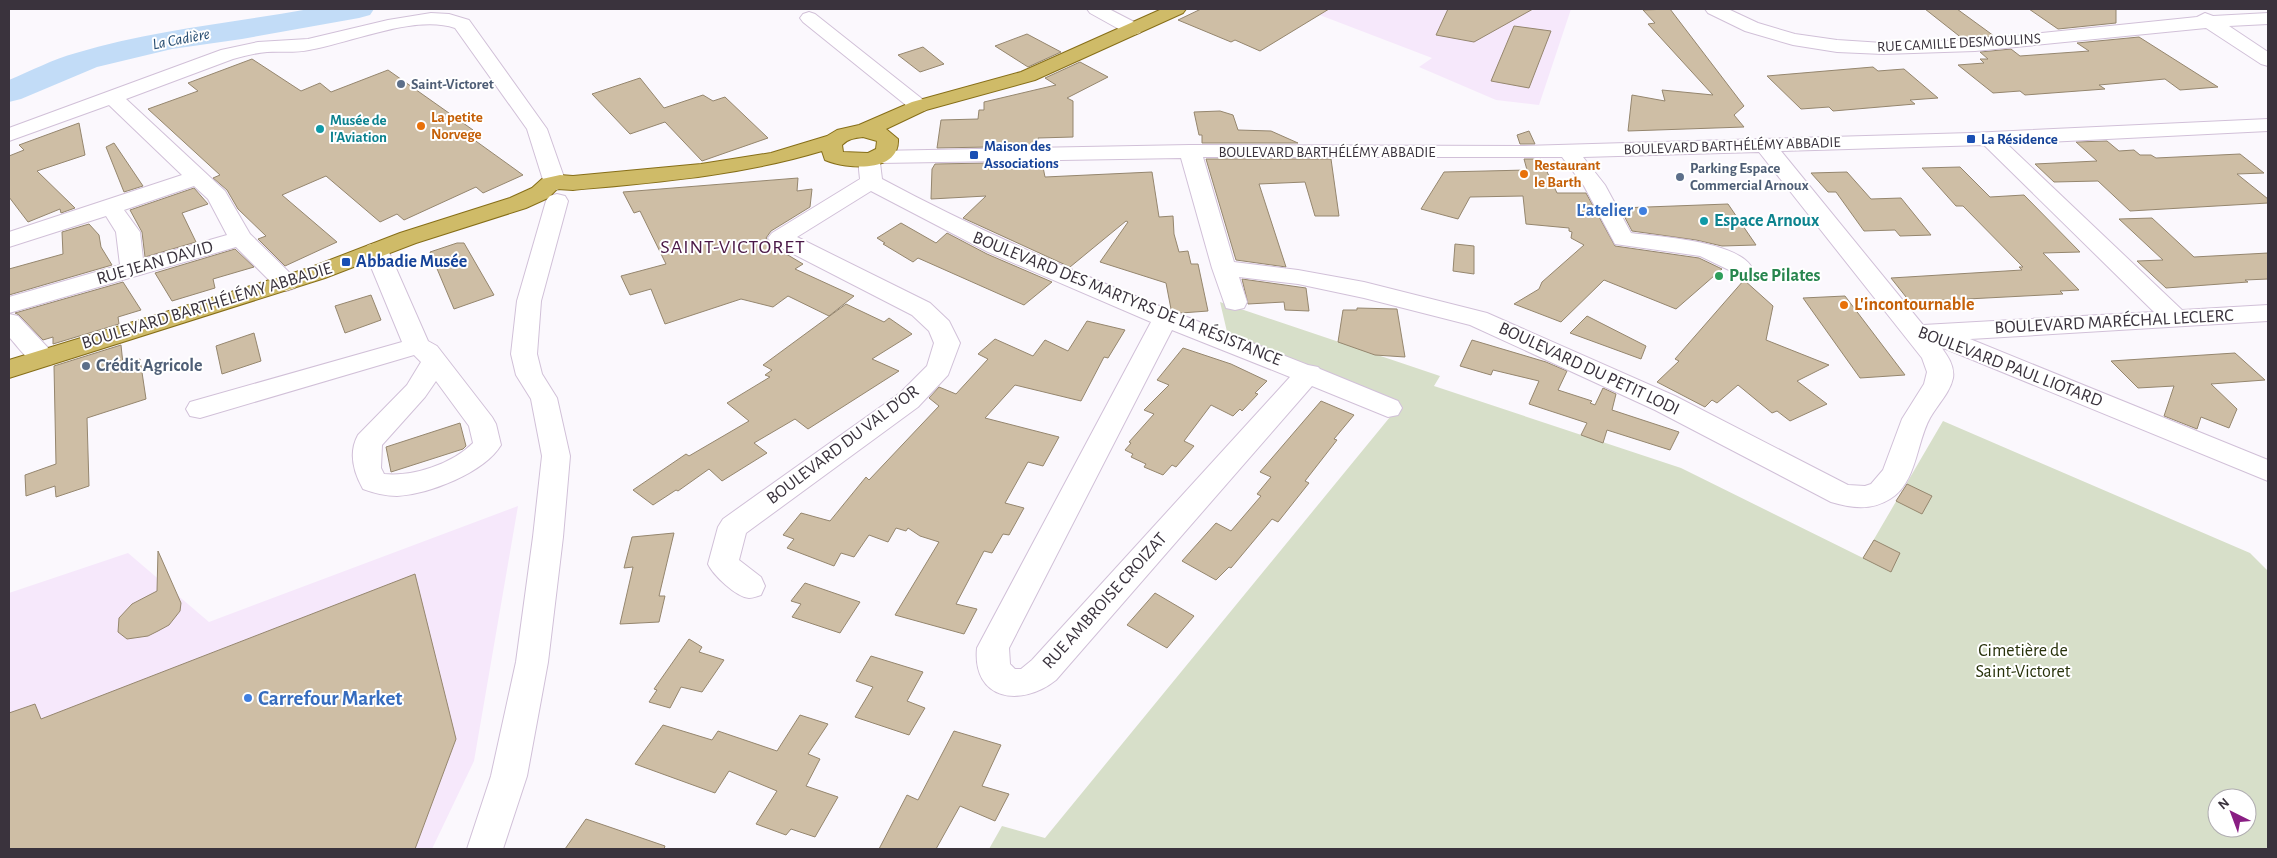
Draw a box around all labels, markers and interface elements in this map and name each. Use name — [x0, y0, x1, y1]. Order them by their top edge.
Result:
water label: La Cadière — [151, 26, 211, 52]
street label: RUE CAMILLE DESMOULINS — [1877, 31, 2041, 55]
place label: Saint-Victoret — [411, 77, 494, 92]
marker: Saint-Victoret — [395, 78, 407, 90]
place label: La petite Norvege — [431, 110, 483, 142]
place label: Musée de l'Aviation — [330, 113, 387, 145]
marker: La petite Norvege — [415, 120, 427, 132]
marker: Musée de l'Aviation — [314, 123, 326, 135]
place label: La Résidence — [1981, 132, 2058, 147]
street label: BOULEVARD BARTHÉLÉMY ABBADIE — [1623, 133, 1841, 157]
marker: La Résidence — [1965, 133, 1977, 145]
place label: Maison des Associations — [984, 139, 1059, 171]
street label: BOULEVARD BARTHÉLÉMY ABBADIE — [1218, 143, 1436, 160]
marker: Maison des Associations — [968, 149, 980, 161]
place label: Restaurant le Barth — [1534, 158, 1600, 190]
place label: Parking Espace Commercial Arnoux — [1690, 161, 1809, 193]
marker: Restaurant le Barth — [1518, 168, 1530, 180]
marker: Parking Espace Commercial Arnoux — [1674, 171, 1686, 183]
place label: L'atelier — [1576, 202, 1634, 220]
marker: L'atelier — [1637, 205, 1649, 217]
place label: Espace Arnoux — [1714, 212, 1820, 230]
marker: Espace Arnoux — [1698, 215, 1710, 227]
street label: BOULEVARD DES MARTYRS DE LA RÉSISTANCE — [970, 226, 1285, 370]
district label: SAINT-VICTORET — [660, 237, 806, 257]
street label: RUE JEAN DAVID — [95, 238, 215, 288]
place label: Abbadie Musée — [356, 253, 467, 271]
street label: BOULEVARD BARTHÉLÉMY ABBADIE — [79, 256, 335, 353]
marker: Abbadie Musée — [340, 256, 352, 268]
place label: Pulse Pilates — [1729, 267, 1821, 285]
marker: Pulse Pilates — [1713, 270, 1725, 282]
place label: L'incontournable — [1854, 296, 1975, 314]
marker: L'incontournable — [1838, 299, 1850, 311]
street label: BOULEVARD MARÉCHAL LECLERC — [1994, 304, 2234, 337]
street label: BOULEVARD DU PETIT LODI — [1496, 319, 1682, 419]
street label: BOULEVARD PAUL LIOTARD — [1915, 323, 2105, 411]
place label: Crédit Agricole — [96, 357, 203, 375]
marker: Crédit Agricole — [80, 360, 92, 372]
street label: BOULEVARD DU VAL D'OR — [764, 382, 922, 508]
street label: RUE AMBROISE CROIZAT — [1039, 529, 1171, 672]
park label: Cimetière de Saint-Victoret — [1975, 642, 2071, 681]
place label: Carrefour Market — [258, 688, 402, 709]
marker: Carrefour Market — [242, 692, 254, 704]
north arrow — [2207, 788, 2257, 838]
text: N — [2216, 796, 2232, 813]

